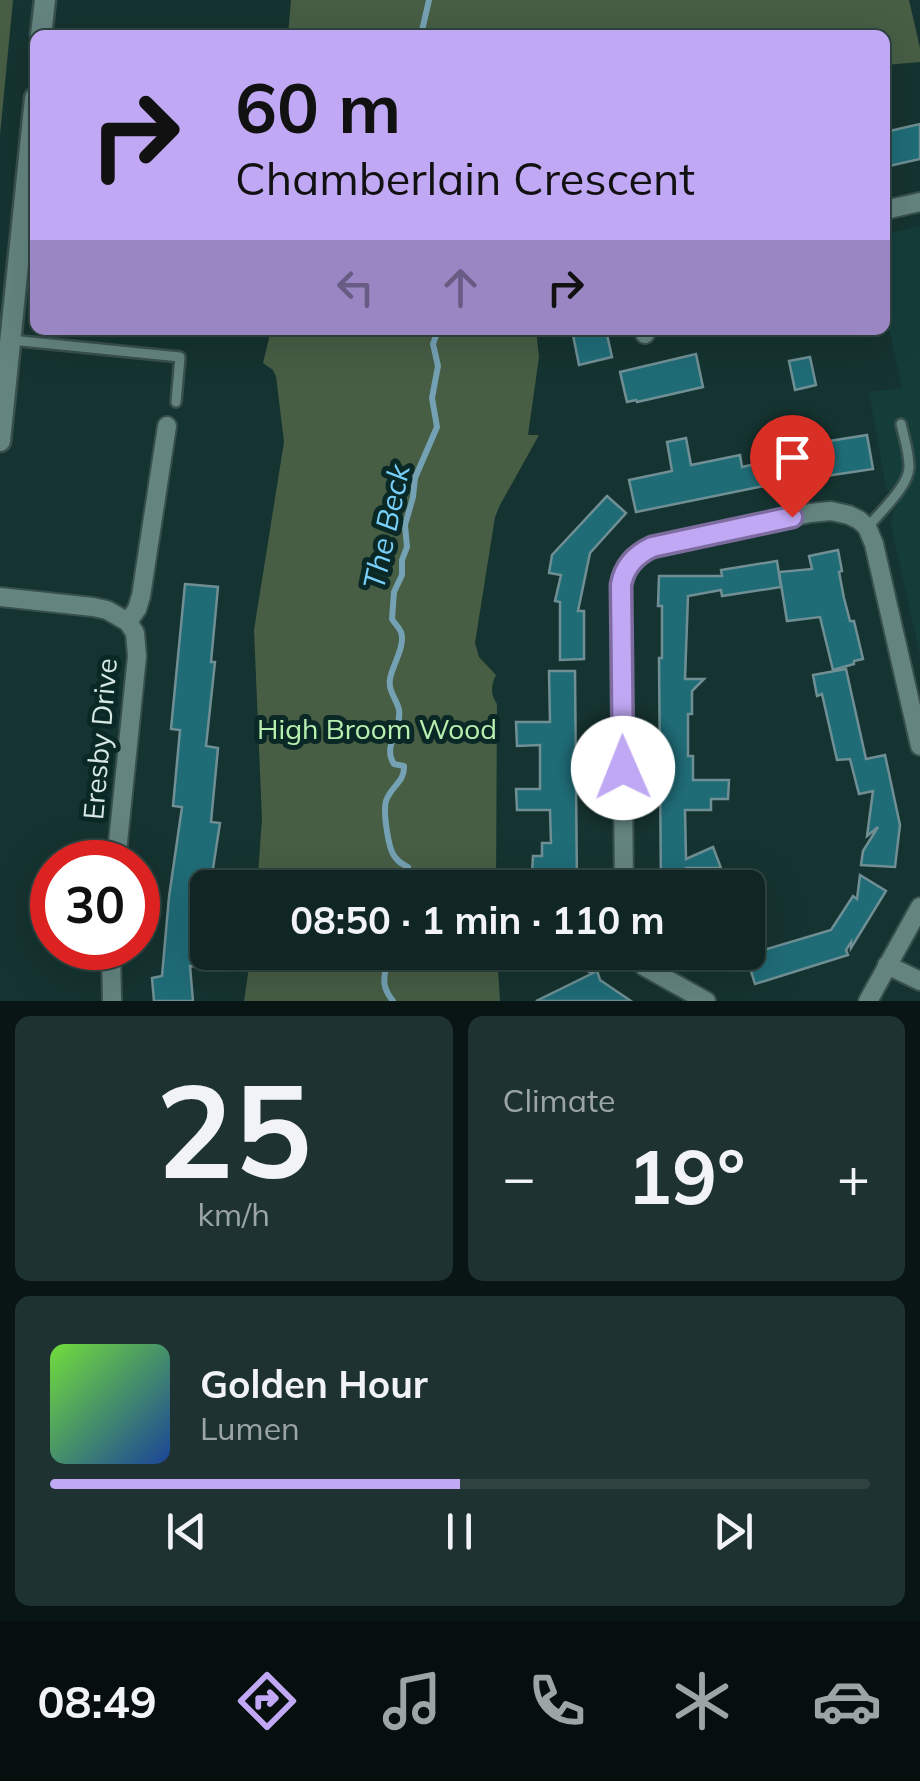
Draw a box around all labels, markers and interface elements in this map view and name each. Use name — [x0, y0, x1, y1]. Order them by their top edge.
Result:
text: 60 m — [235, 63, 401, 151]
icon: right — [70, 70, 200, 200]
text: Chamberlain Crescent — [235, 150, 695, 206]
icon: left — [328, 260, 383, 315]
icon: ahead — [433, 260, 488, 315]
icon: right — [538, 260, 593, 315]
pin — [750, 415, 835, 518]
icon: arrive — [765, 430, 820, 485]
water label: The Beck — [354, 459, 418, 593]
street label: Eresby Drive — [75, 657, 124, 821]
park label: High Broom Wood — [257, 711, 497, 746]
position arrow — [571, 716, 675, 820]
speed limit sign: 30 — [30, 840, 160, 970]
text: 08:50 · 1 min · 110 m — [290, 896, 665, 944]
text: 25 — [156, 1047, 312, 1211]
text: Climate — [503, 1080, 615, 1120]
text: 19° — [627, 1129, 745, 1223]
text: − — [503, 1142, 536, 1211]
text: + — [837, 1142, 870, 1211]
text: km/h — [198, 1194, 270, 1234]
text: Golden Hour — [200, 1360, 428, 1408]
text: Lumen — [200, 1408, 300, 1448]
icon: previous — [159, 1504, 214, 1559]
icon: pause — [432, 1504, 487, 1559]
icon: next — [706, 1504, 761, 1559]
icon: directions — [232, 1666, 302, 1736]
icon: music — [377, 1666, 447, 1736]
icon: phone — [522, 1666, 592, 1736]
icon: climate — [667, 1666, 737, 1736]
icon: car — [812, 1666, 882, 1736]
text: 08:49 — [38, 1673, 157, 1729]

